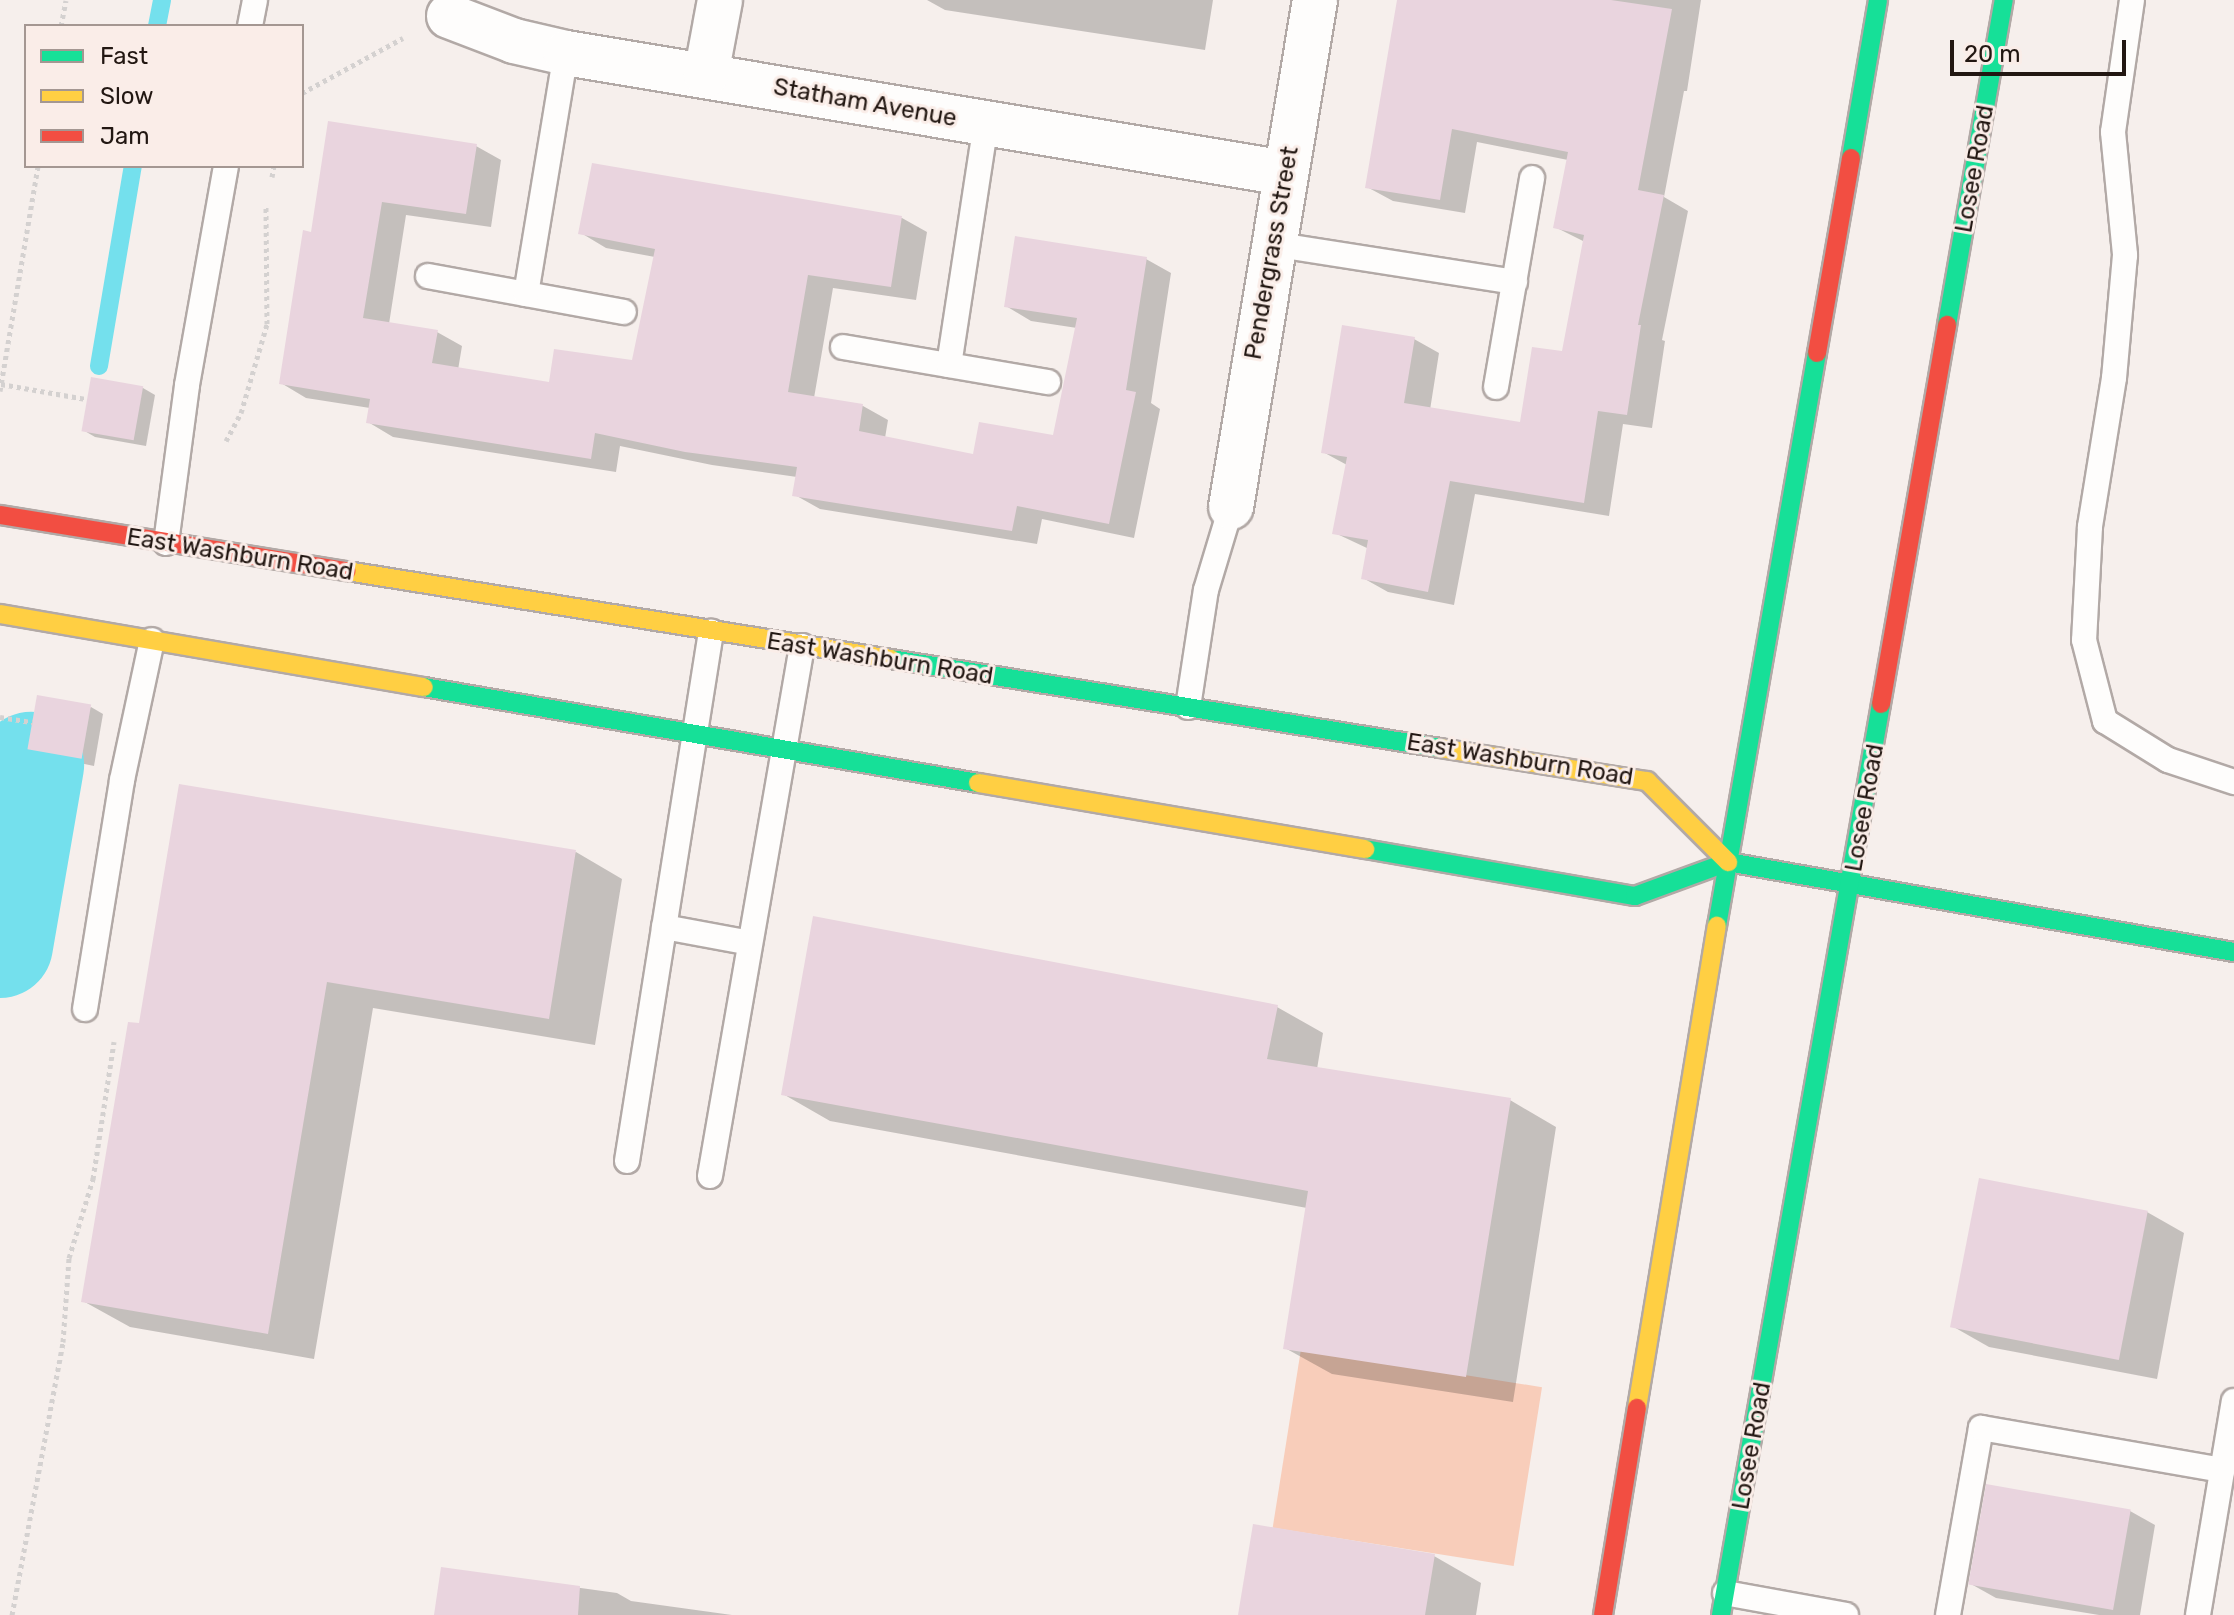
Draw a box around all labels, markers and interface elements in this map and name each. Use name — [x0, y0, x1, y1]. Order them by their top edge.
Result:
legend — [24, 24, 304, 168]
scale bar — [1954, 24, 2130, 74]
text: 20 m — [1964, 40, 2021, 68]
text: Fast — [100, 42, 148, 70]
street label: Statham Avenue — [771, 73, 959, 133]
text: Slow — [100, 82, 153, 110]
street label: Losee Road — [1950, 103, 2000, 235]
text: Jam — [100, 122, 150, 150]
street label: Pendergrass Street — [1239, 144, 1305, 362]
street label: East Washburn Road — [125, 523, 355, 587]
street label: East Washburn Road — [765, 627, 995, 691]
street label: East Washburn Road — [1405, 728, 1635, 792]
street label: Losee Road — [1840, 742, 1890, 874]
street label: Losee Road — [1727, 1380, 1777, 1512]

